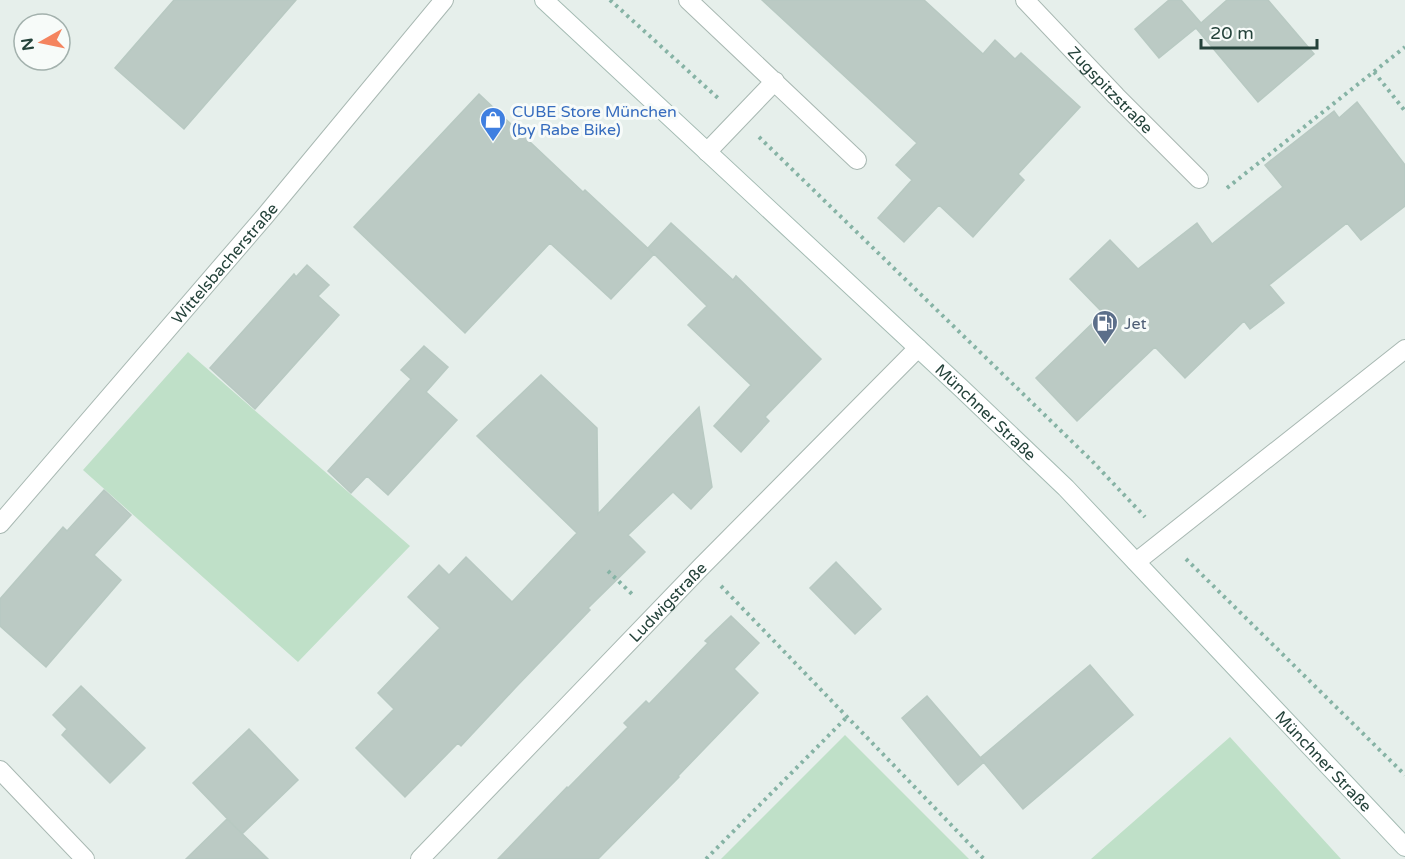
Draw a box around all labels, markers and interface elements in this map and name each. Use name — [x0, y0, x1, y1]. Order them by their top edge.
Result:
north arrow — [12, 12, 72, 72]
scale bar — [1201, 12, 1316, 50]
text: 20 m — [1210, 22, 1254, 44]
text: N — [17, 36, 39, 52]
street label: Zugspitzstraße — [1063, 43, 1157, 138]
place label: CUBE Store München (by Rabe Bike) — [512, 102, 677, 140]
shop icon: CUBE Store München (by Rabe Bike) — [478, 105, 508, 143]
street label: Wittelsbacherstraße — [168, 199, 283, 328]
fuel station icon: Jet — [1090, 308, 1120, 346]
place label: Jet — [1124, 314, 1147, 334]
street label: Münchner Straße — [931, 360, 1040, 465]
street label: Ludwigstraße — [625, 558, 711, 647]
street label: Münchner Straße — [1271, 707, 1376, 816]

